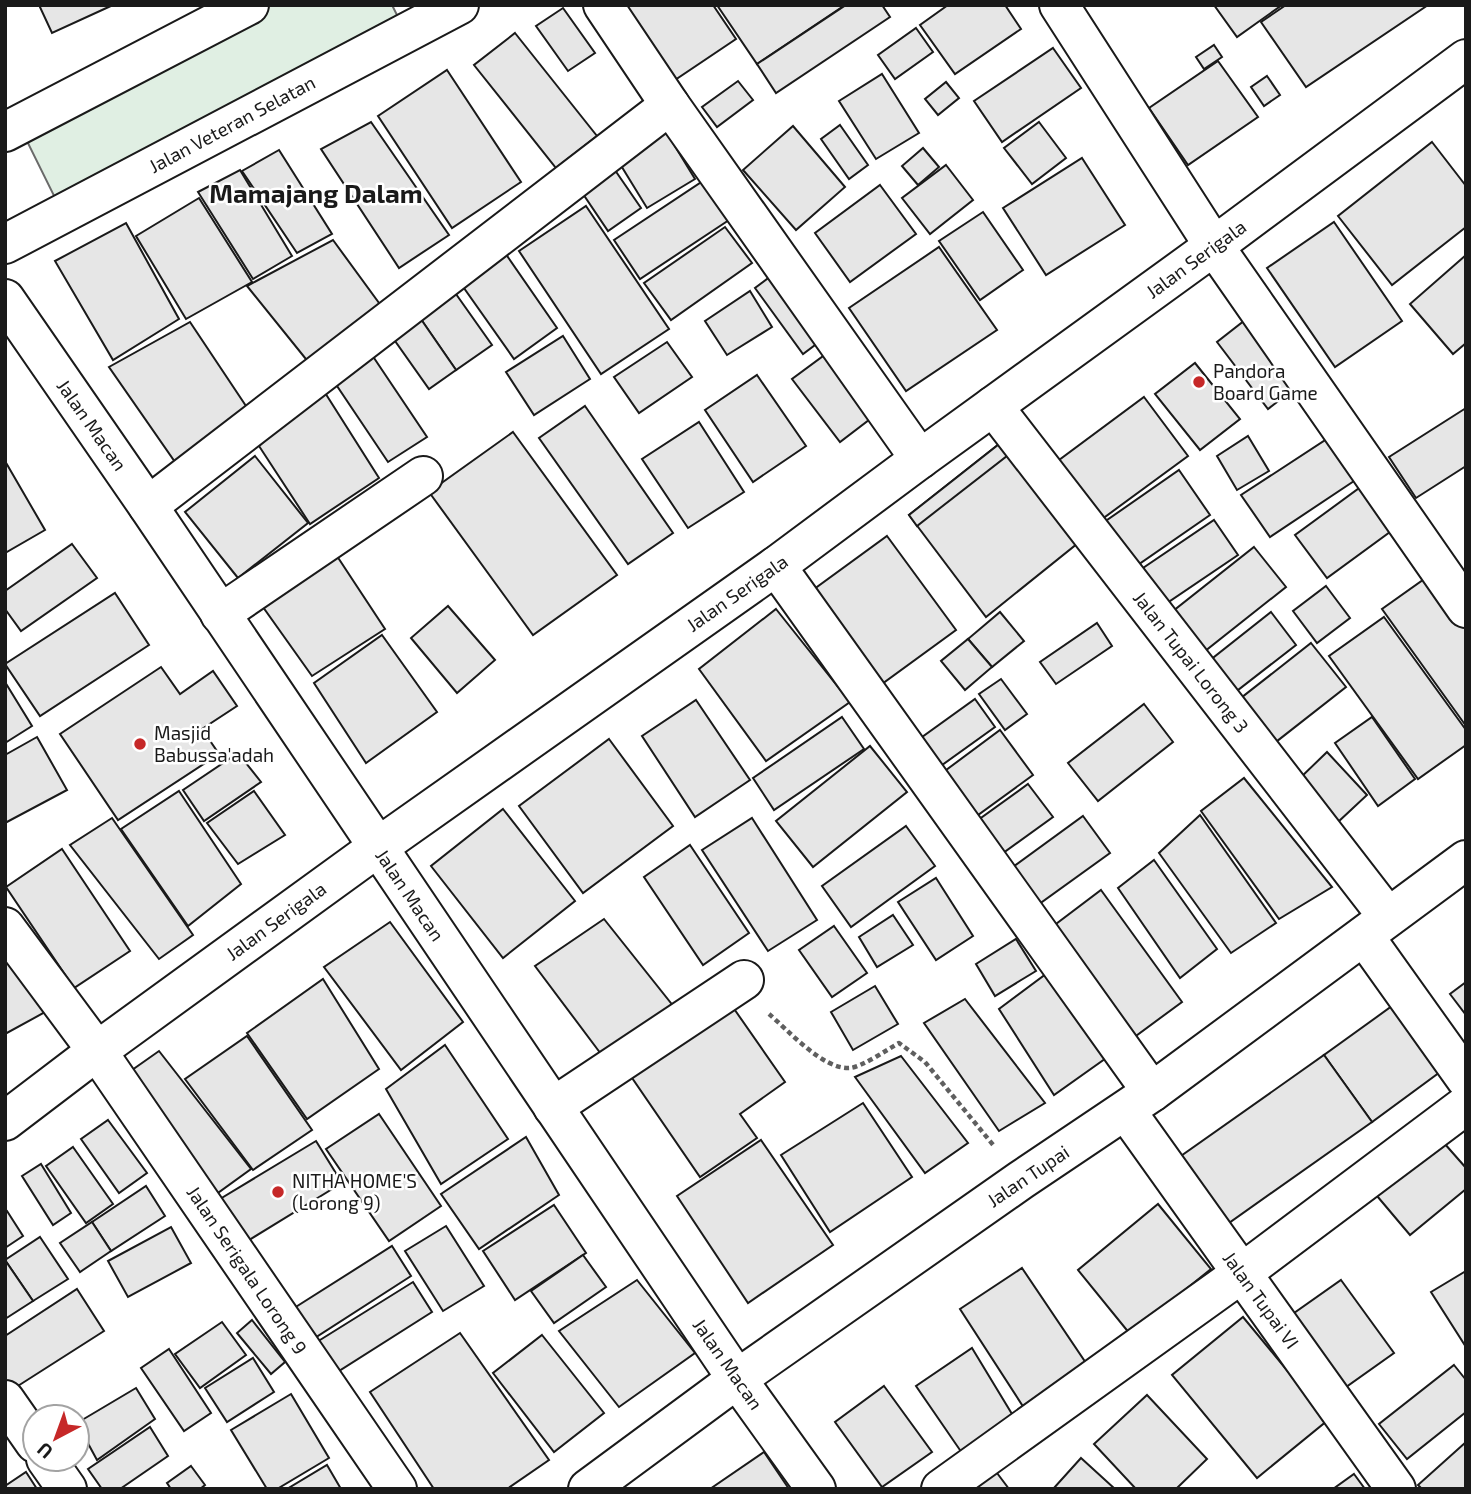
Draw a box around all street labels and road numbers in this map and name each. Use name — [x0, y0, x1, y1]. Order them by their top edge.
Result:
street label: Jalan Veteran Selatan — [145, 70, 319, 177]
street label: Jalan Serigala — [1141, 214, 1250, 303]
street label: Jalan Macan — [53, 375, 132, 475]
street label: Jalan Serigala — [682, 549, 792, 636]
street label: Jalan Tupai Lorong 3 — [1129, 586, 1254, 737]
street label: Jalan Macan — [371, 844, 450, 945]
street label: Jalan Serigala — [221, 876, 330, 965]
street label: Jalan Tupai — [982, 1140, 1073, 1211]
street label: Jalan Serigala Lorong 9 — [182, 1181, 312, 1358]
street label: Jalan Tupai VI — [1218, 1247, 1304, 1353]
street label: Jalan Macan — [689, 1314, 768, 1414]

